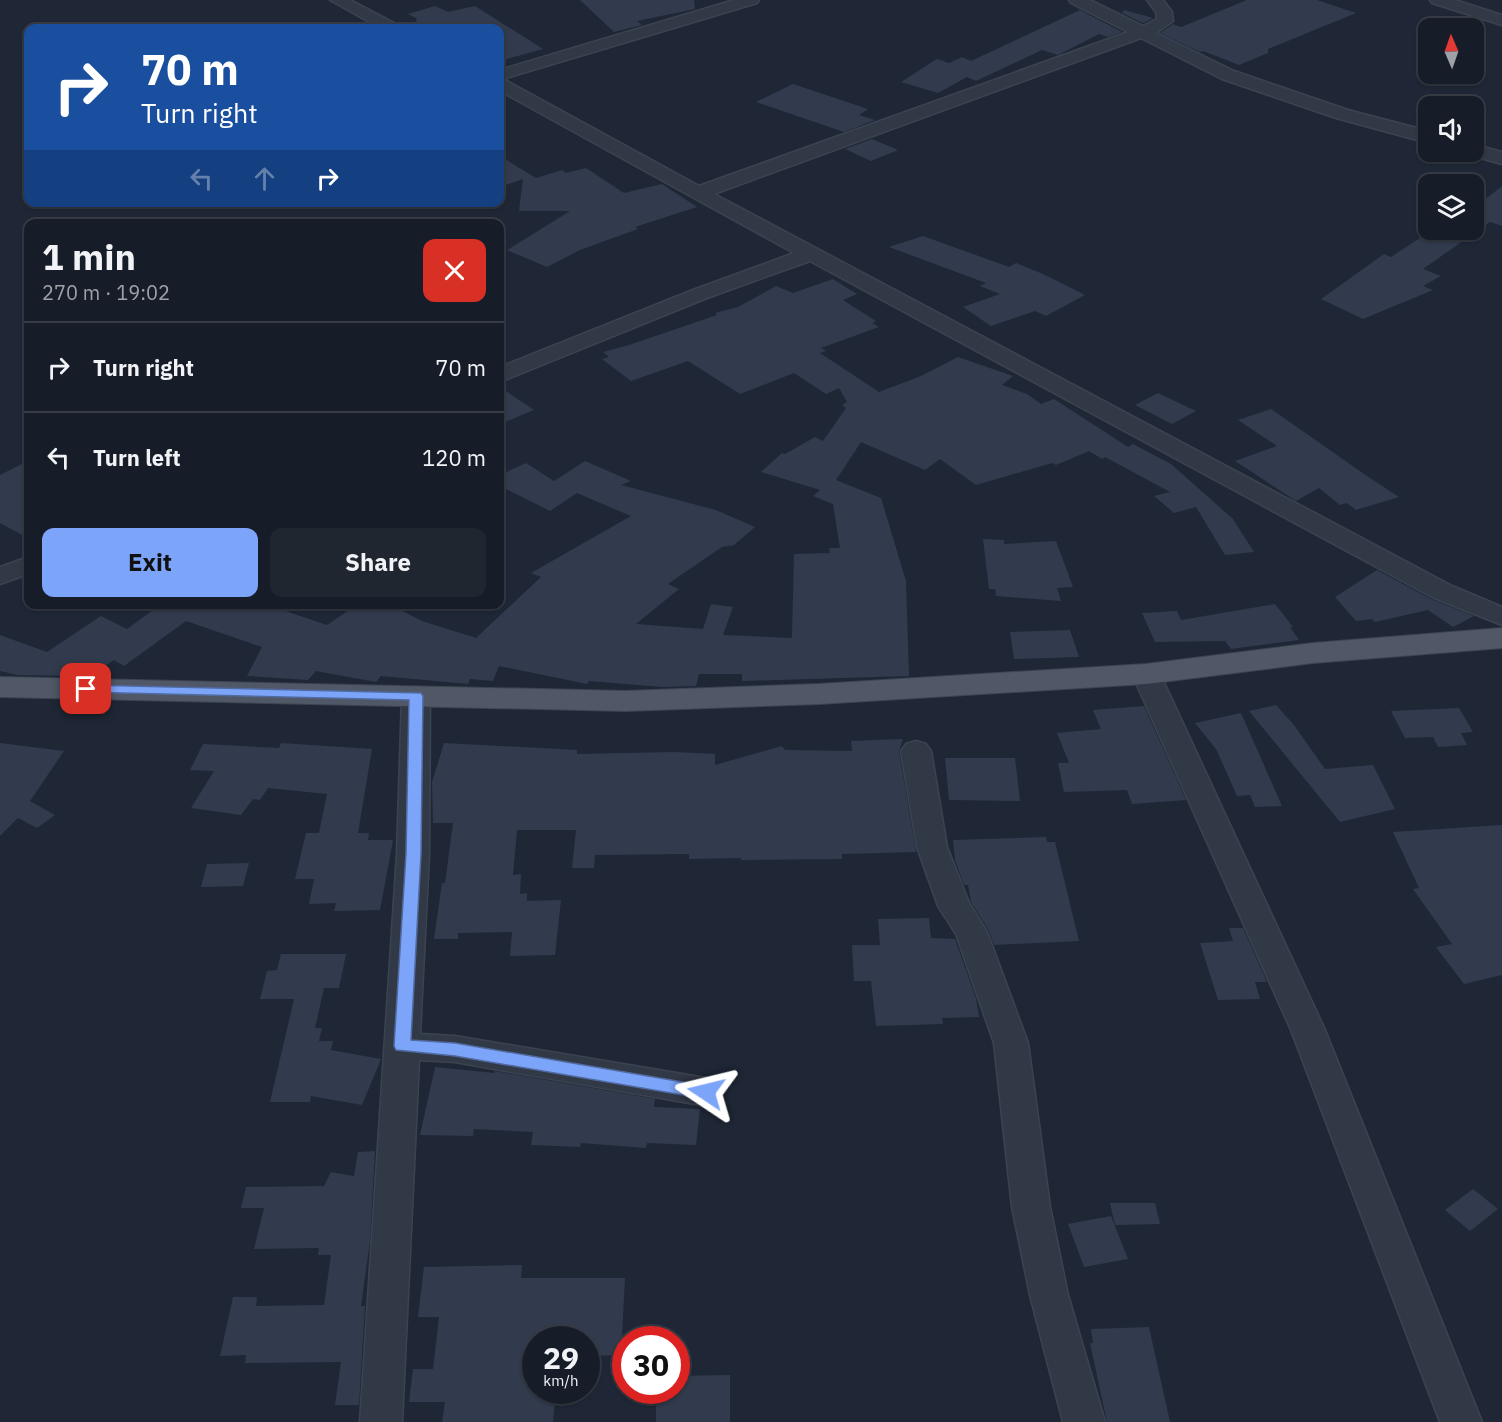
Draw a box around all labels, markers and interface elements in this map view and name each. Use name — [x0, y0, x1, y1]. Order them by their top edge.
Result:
north arrow — [1418, 18, 1484, 84]
map controls — [1418, 18, 1484, 240]
text: 70 m — [141, 42, 239, 97]
icon: right — [42, 48, 120, 126]
text: Turn right — [141, 95, 258, 130]
button: sound — [1418, 96, 1484, 162]
icon: left — [185, 162, 218, 195]
icon: ahead — [248, 162, 281, 195]
icon: right — [311, 162, 344, 195]
button: layers — [1418, 174, 1484, 240]
text: 1 min — [42, 233, 136, 280]
button: close — [423, 239, 486, 302]
text: 270 m · 19:02 — [42, 279, 170, 306]
icon: right — [42, 351, 75, 384]
text: Turn right — [93, 353, 194, 382]
text: 70 m — [435, 353, 486, 382]
icon: left — [42, 441, 75, 474]
text: Turn left — [93, 443, 181, 472]
text: 120 m — [422, 443, 486, 472]
button: Exit — [42, 528, 258, 597]
button: Share — [270, 528, 486, 597]
pin — [60, 663, 111, 714]
icon: arrive — [69, 672, 102, 705]
position arrow — [674, 1060, 738, 1124]
speed limit sign: 30 — [612, 1326, 690, 1404]
text: 29 — [543, 1338, 579, 1377]
text: km/h — [543, 1371, 579, 1390]

